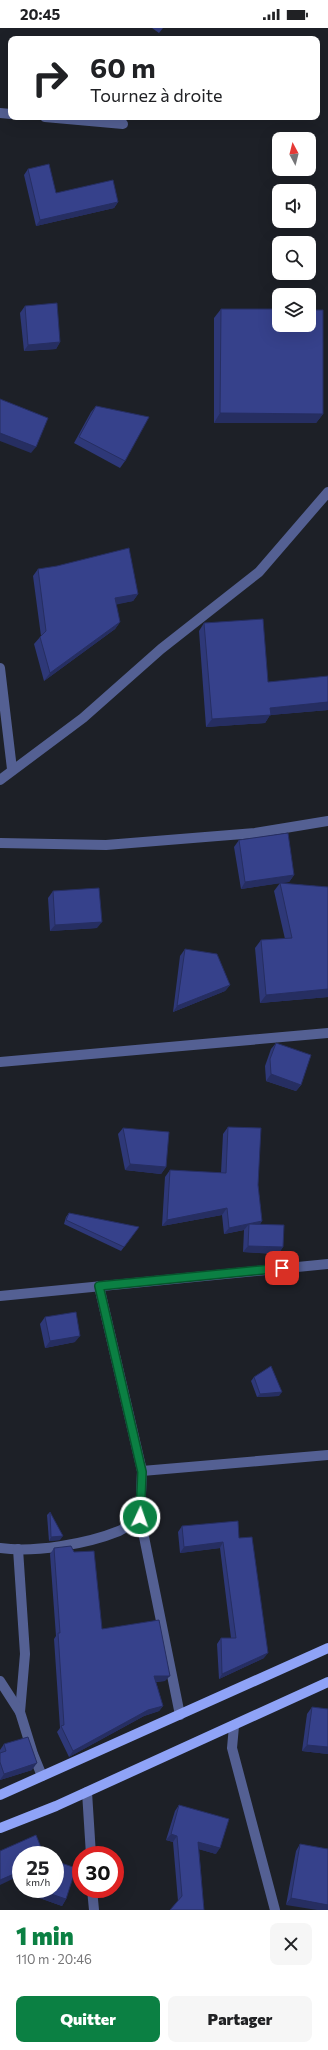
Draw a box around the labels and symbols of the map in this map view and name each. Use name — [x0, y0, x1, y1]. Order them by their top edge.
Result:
north arrow — [272, 132, 316, 176]
pin — [265, 1251, 299, 1285]
position arrow — [119, 1496, 161, 1538]
speed limit sign: 30 — [72, 1846, 124, 1898]

